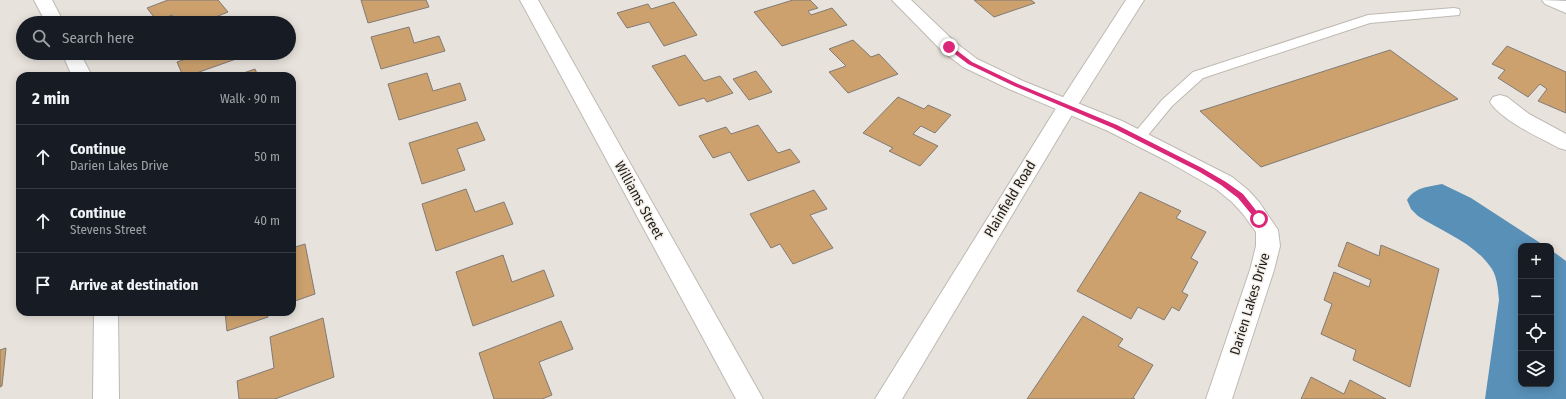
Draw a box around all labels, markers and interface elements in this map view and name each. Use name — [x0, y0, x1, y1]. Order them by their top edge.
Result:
search box — [16, 16, 296, 60]
icon: search — [30, 27, 52, 49]
text: Search here — [62, 29, 134, 47]
route end — [940, 38, 958, 56]
text: 2 min — [32, 88, 70, 109]
text: Walk · 90 m — [220, 91, 280, 106]
text: Continue — [70, 140, 126, 158]
icon: ahead — [32, 146, 54, 168]
text: 50 m — [254, 149, 280, 164]
text: Darien Lakes Drive — [70, 158, 168, 173]
street label: Williams Street — [611, 158, 668, 242]
street label: Plainfield Road — [980, 158, 1040, 240]
text: Continue — [70, 204, 126, 222]
icon: ahead — [32, 210, 54, 232]
route start — [1250, 210, 1268, 228]
text: 40 m — [254, 213, 280, 228]
text: Stevens Street — [70, 222, 146, 237]
map controls — [1518, 243, 1554, 387]
button: + — [1518, 243, 1554, 279]
street label: Darien Lakes Drive — [1226, 251, 1274, 357]
icon: arrive — [32, 274, 54, 296]
text: Arrive at destination — [70, 276, 198, 294]
button: − — [1518, 279, 1554, 315]
button: locate — [1518, 315, 1554, 351]
button: layers — [1518, 351, 1554, 387]

